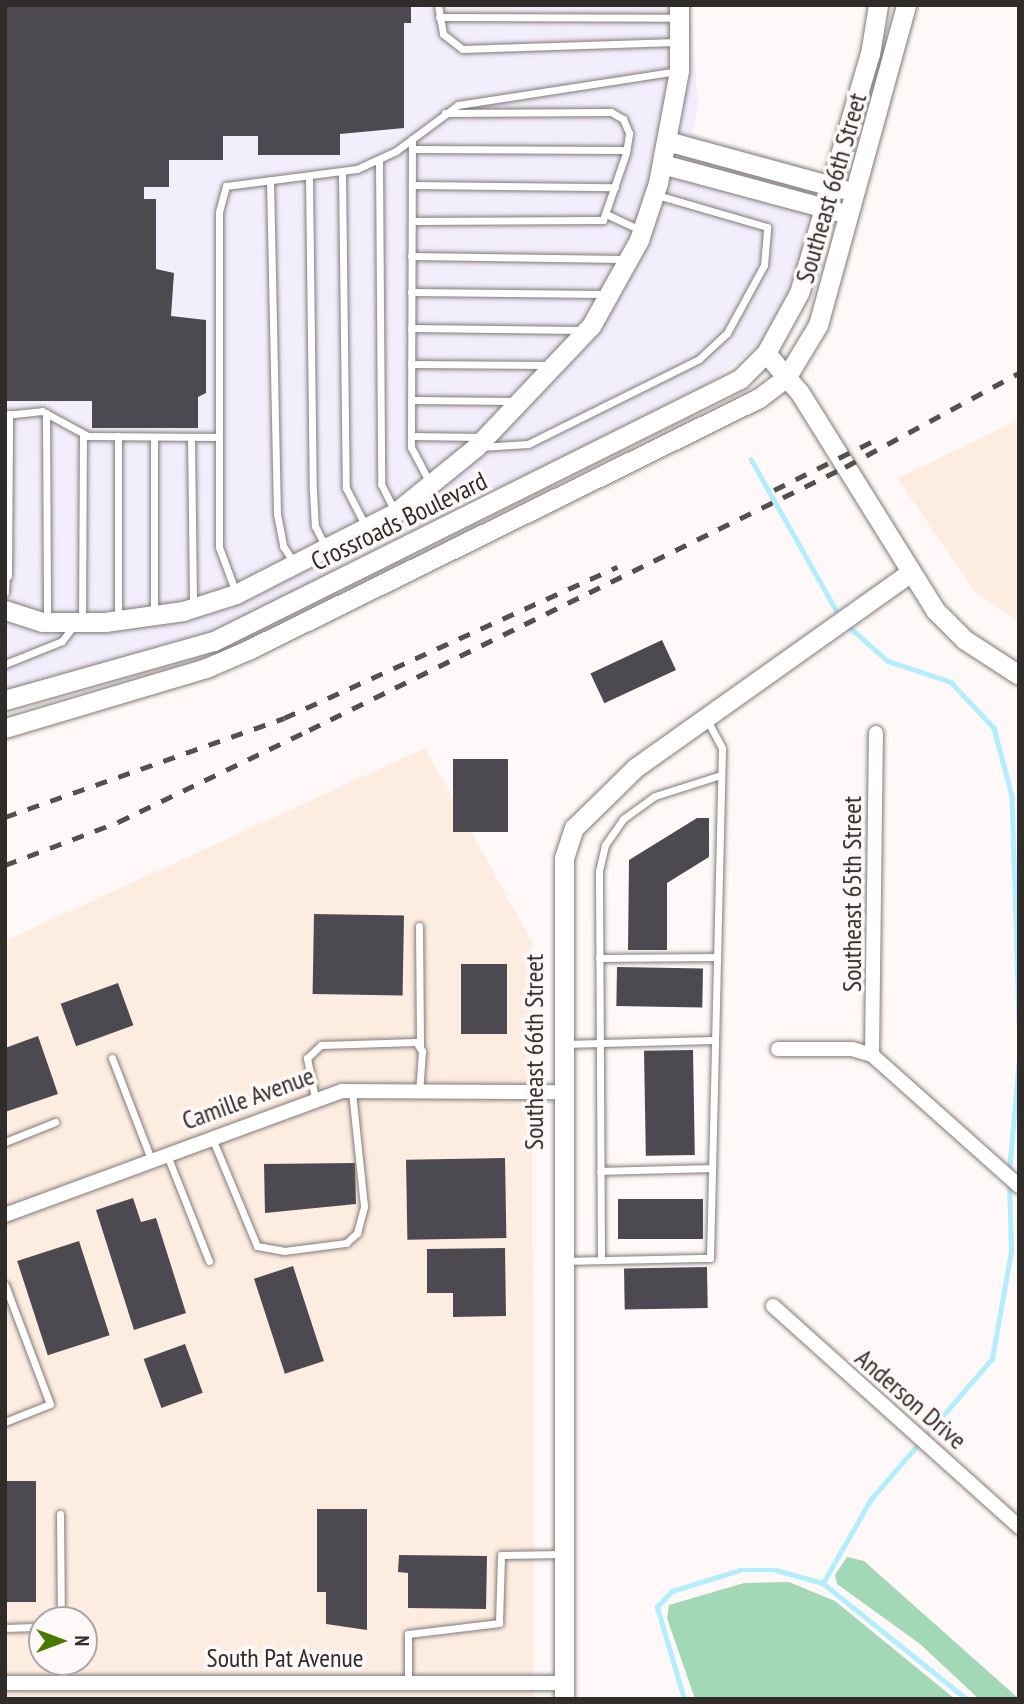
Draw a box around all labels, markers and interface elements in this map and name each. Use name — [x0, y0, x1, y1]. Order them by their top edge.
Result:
street label: Southeast 66th Street — [789, 89, 873, 287]
street label: Crossroads Boulevard — [306, 465, 492, 577]
street label: Southeast 65th Street — [836, 796, 868, 992]
street label: Southeast 66th Street — [518, 954, 550, 1150]
street label: Camille Avenue — [178, 1060, 318, 1136]
street label: Anderson Drive — [849, 1342, 973, 1456]
north arrow — [28, 1606, 98, 1676]
text: N — [70, 1636, 94, 1646]
street label: South Pat Avenue — [206, 1642, 364, 1674]

